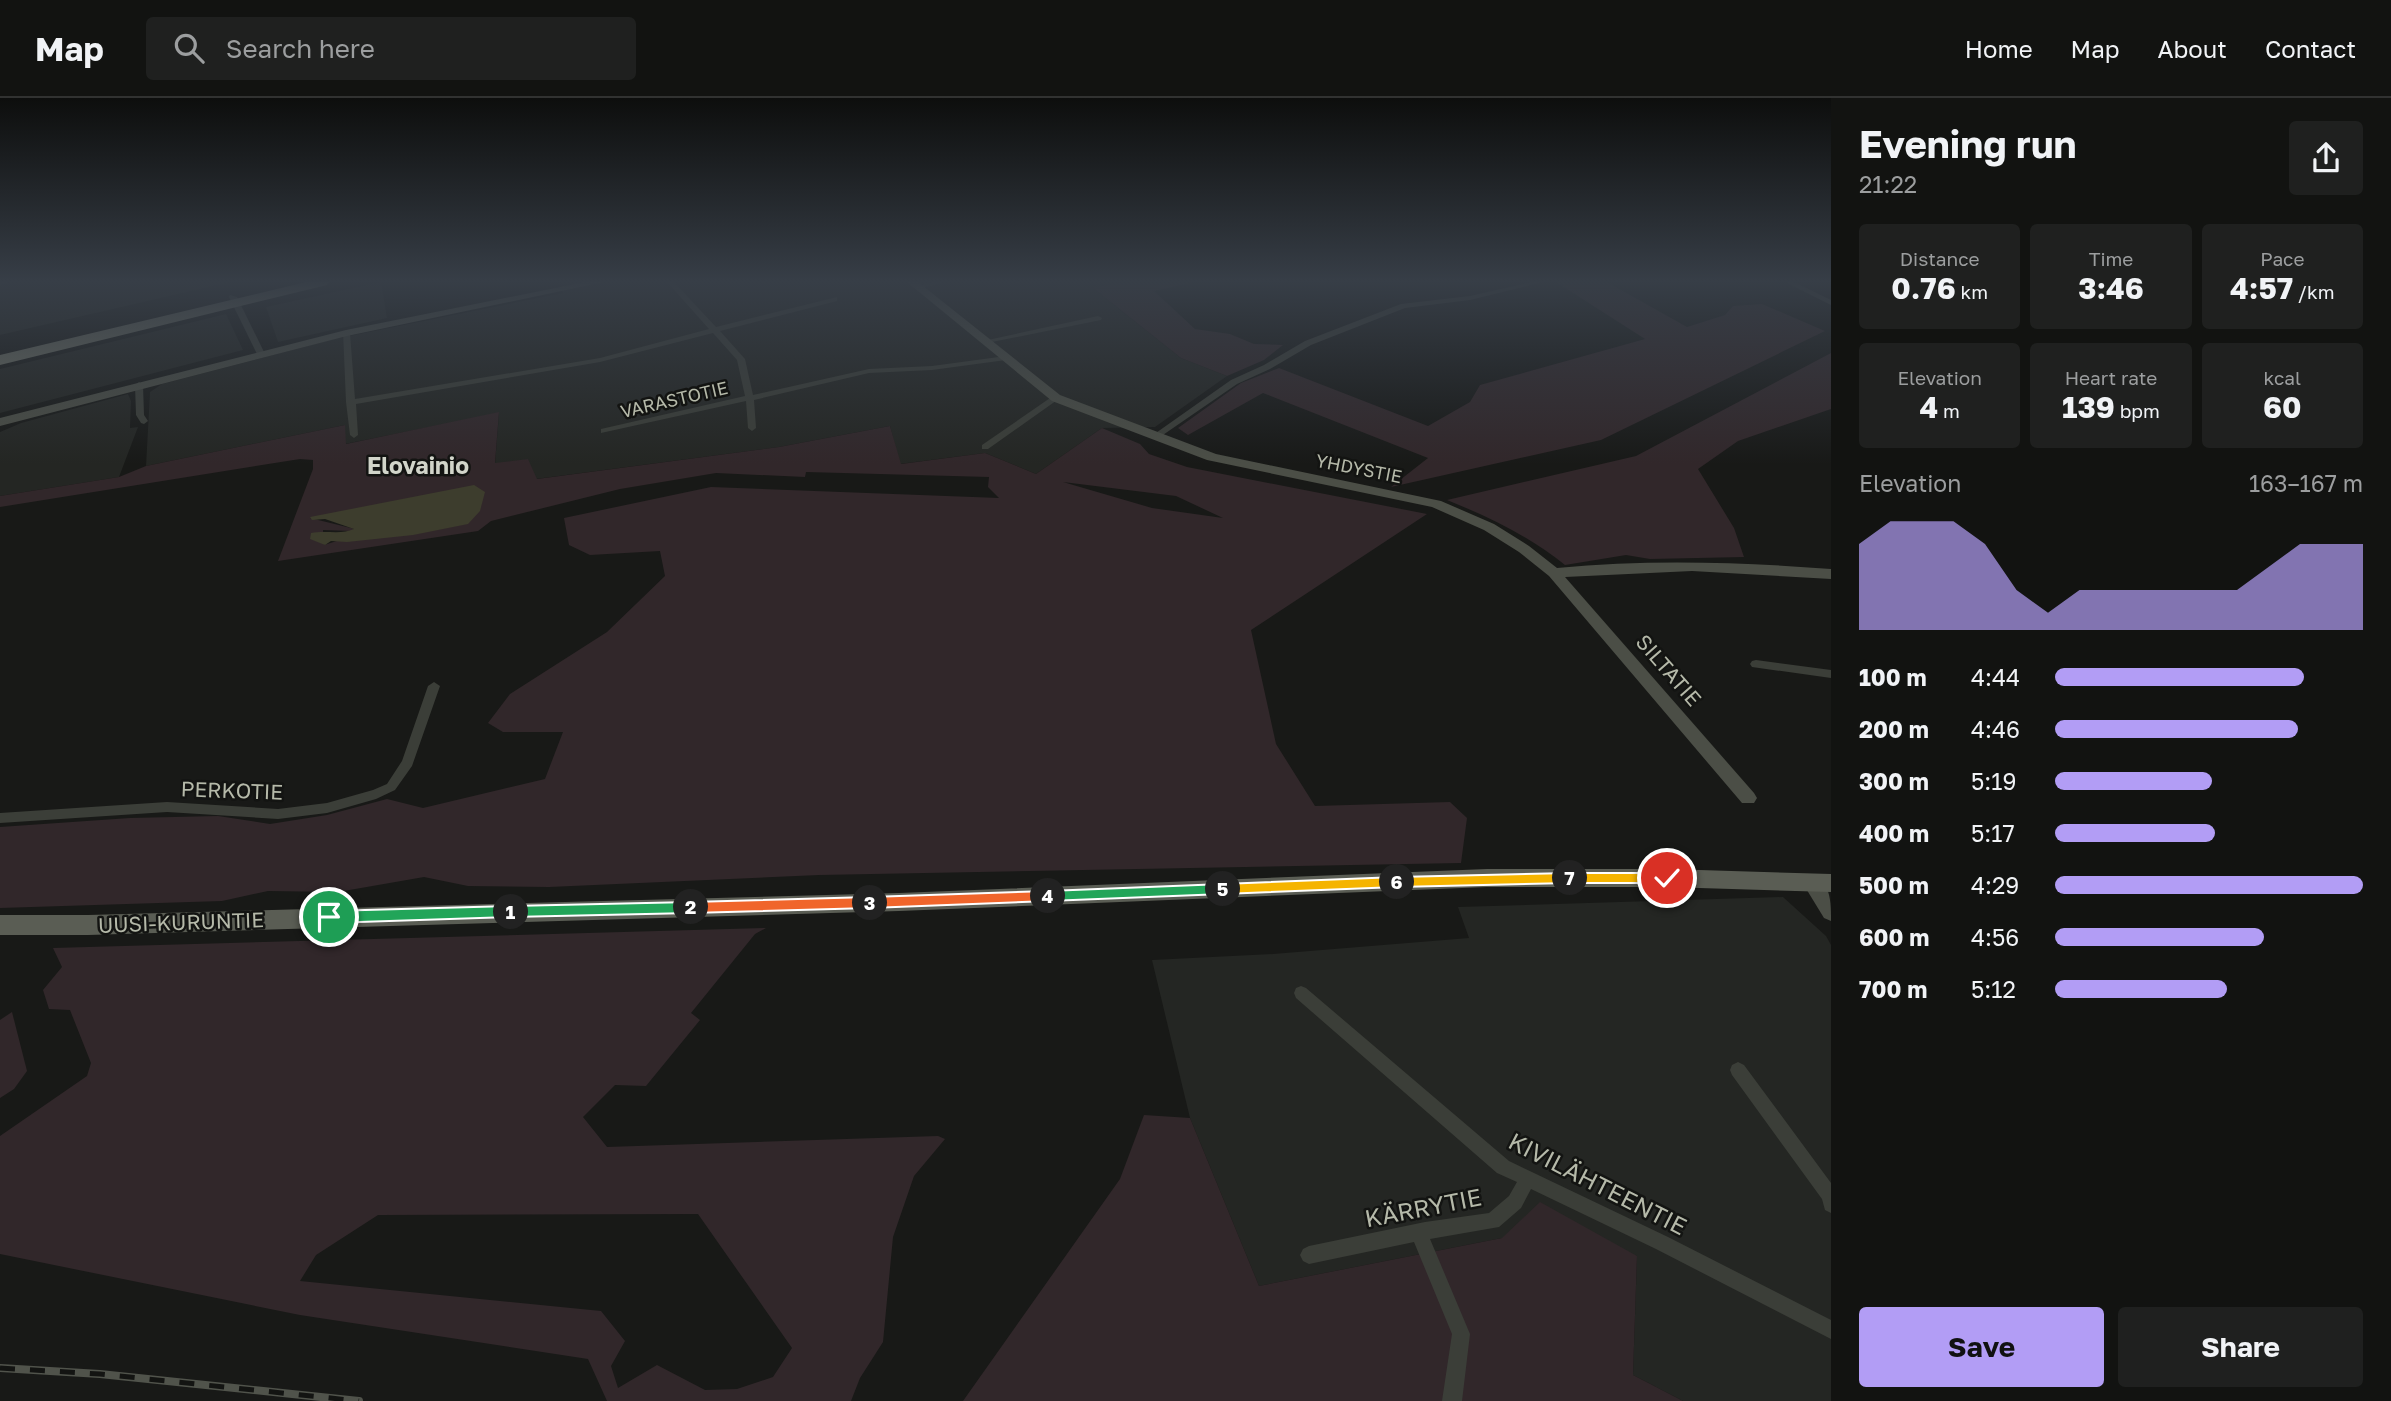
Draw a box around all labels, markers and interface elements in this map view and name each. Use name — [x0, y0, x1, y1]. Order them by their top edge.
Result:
search box — [146, 17, 636, 80]
text: Map — [35, 29, 104, 68]
icon: search — [170, 29, 208, 67]
text: Search here — [226, 33, 375, 64]
text: Home — [1965, 34, 2033, 63]
text: Map — [2071, 34, 2120, 63]
text: About — [2158, 34, 2227, 63]
text: Contact — [2265, 34, 2356, 63]
text: Evening run — [1859, 121, 2077, 166]
button: share — [2289, 121, 2363, 195]
text: 21:22 — [1859, 170, 1917, 198]
text: Distance — [1900, 247, 1980, 270]
text: Time — [2089, 247, 2133, 270]
text: Pace — [2260, 247, 2305, 270]
text: 0.76 — [1891, 270, 1956, 306]
text: 3:46 — [2078, 270, 2144, 306]
text: 4:57 — [2230, 270, 2293, 306]
text: km — [1956, 280, 1988, 303]
text: /km — [2293, 280, 2335, 303]
text: Elevation — [1897, 366, 1982, 389]
text: Heart rate — [2065, 366, 2157, 389]
text: kcal — [2264, 366, 2301, 389]
street label: VARASTOTIE — [618, 376, 730, 422]
text: 4 — [1920, 389, 1938, 425]
text: 139 — [2062, 389, 2115, 425]
text: 60 — [2263, 389, 2302, 425]
text: m — [1938, 399, 1960, 422]
text: bpm — [2115, 399, 2160, 422]
street label: YHDYSTIE — [1314, 449, 1404, 487]
district label: Elovainio — [367, 451, 469, 479]
text: Elevation — [1859, 469, 1961, 497]
text: 163–167 m — [2249, 469, 2363, 497]
street label: SILTATIE — [1631, 629, 1707, 711]
text: 100 m — [1859, 663, 1927, 691]
text: 4:44 — [1971, 663, 2020, 691]
text: 200 m — [1859, 715, 1929, 743]
text: 4:46 — [1971, 715, 2020, 743]
text: 300 m — [1859, 767, 1929, 795]
text: 5:19 — [1971, 767, 2016, 795]
street label: PERKOTIE — [180, 775, 284, 805]
text: 400 m — [1859, 819, 1929, 847]
text: 5:17 — [1971, 819, 2015, 847]
pin — [1637, 848, 1697, 908]
icon: check — [1648, 859, 1686, 897]
pin: 7 — [1552, 860, 1588, 896]
pin: 6 — [1380, 864, 1414, 900]
text: 7 — [1564, 866, 1575, 889]
text: 6 — [1390, 870, 1403, 893]
text: 500 m — [1859, 871, 1929, 899]
text: 4:29 — [1971, 871, 2019, 899]
pin: 5 — [1206, 872, 1240, 906]
text: 5 — [1217, 877, 1228, 900]
pin: 4 — [1030, 878, 1066, 914]
text: 4 — [1042, 884, 1053, 907]
pin: 3 — [852, 886, 888, 920]
pin — [299, 887, 359, 947]
pin: 2 — [674, 890, 708, 924]
text: 3 — [864, 891, 875, 914]
pin: 1 — [494, 894, 528, 930]
text: 2 — [685, 895, 696, 918]
icon: arrive — [310, 898, 348, 936]
text: 1 — [506, 900, 515, 923]
street label: UUSI-KURUNTIE — [97, 906, 265, 938]
text: 600 m — [1859, 923, 1929, 951]
text: 4:56 — [1971, 923, 2019, 951]
text: 700 m — [1859, 975, 1927, 1003]
text: 5:12 — [1971, 975, 2016, 1003]
street label: KIVILÄHTEENTIE — [1504, 1126, 1692, 1240]
street label: KÄRRYTIE — [1362, 1181, 1484, 1233]
button: Save — [1859, 1307, 2104, 1387]
button: Share — [2118, 1307, 2363, 1387]

